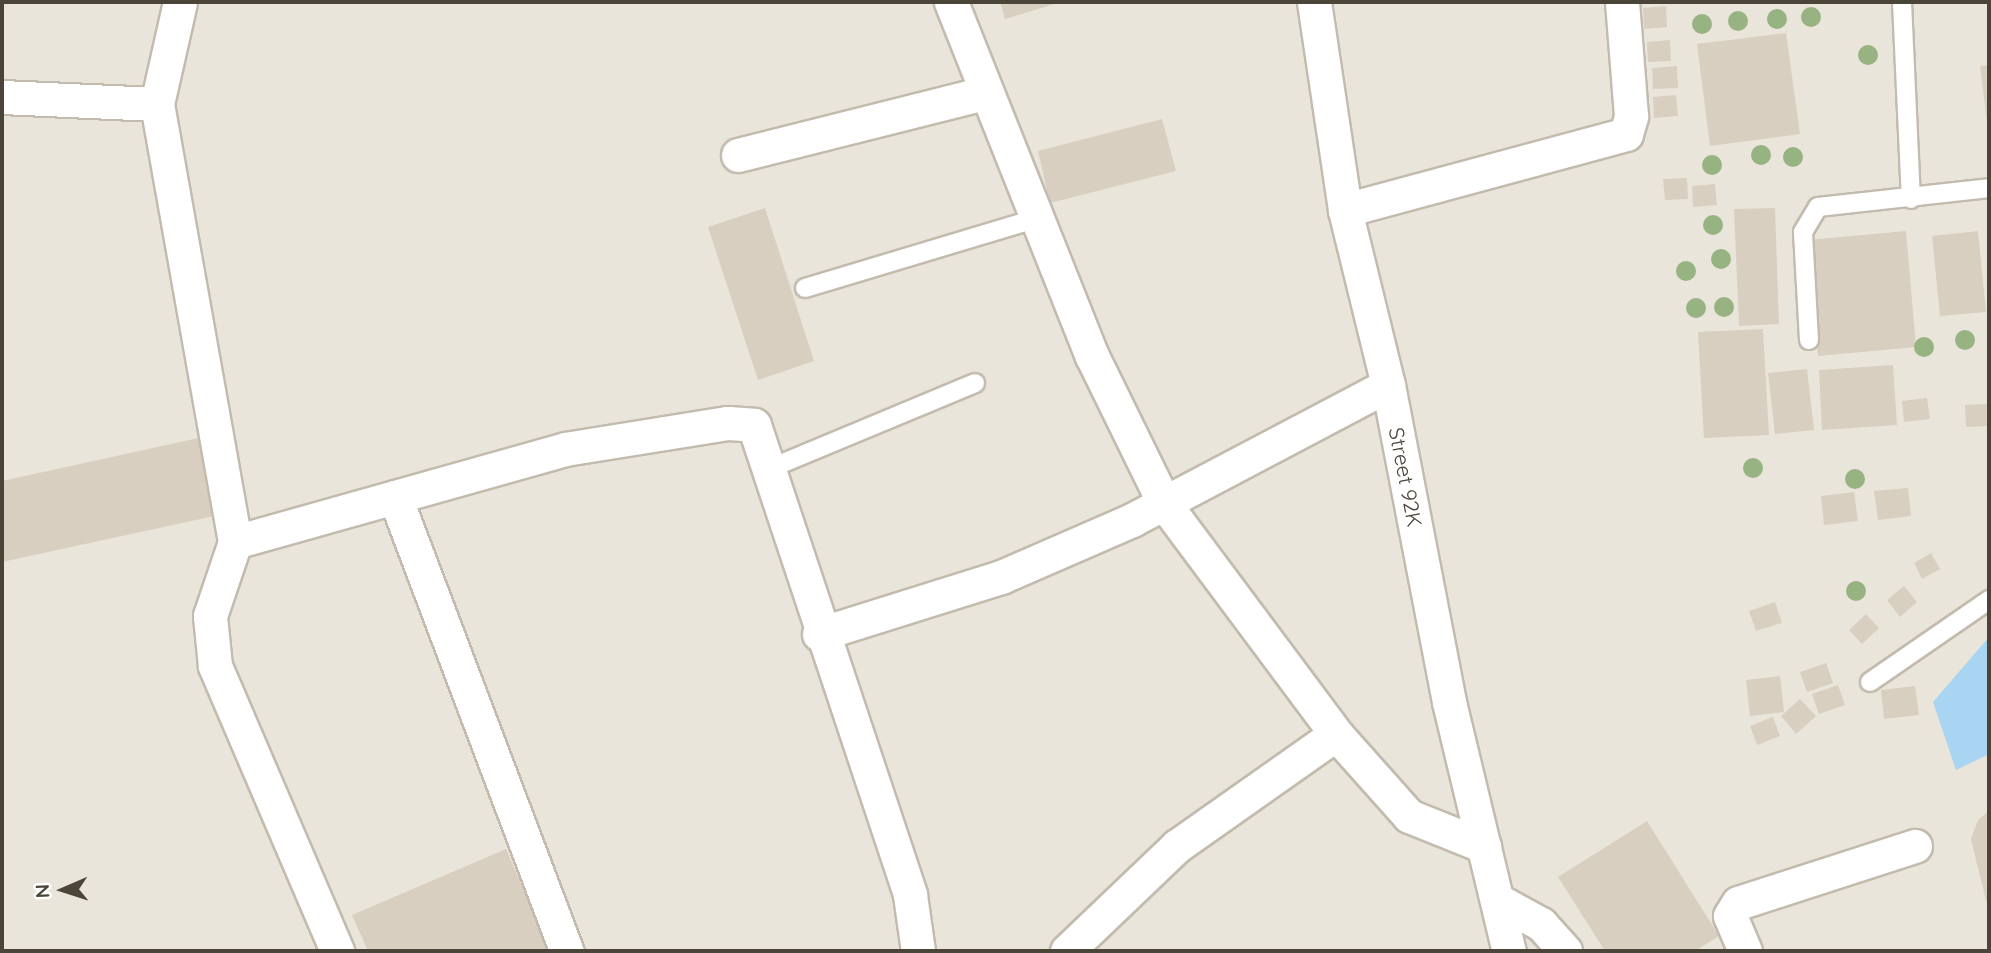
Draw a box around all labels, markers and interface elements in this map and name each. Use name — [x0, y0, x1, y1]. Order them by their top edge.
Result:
street label: Street 92K — [1384, 425, 1428, 529]
north arrow — [28, 855, 98, 925]
text: N — [30, 883, 54, 899]

